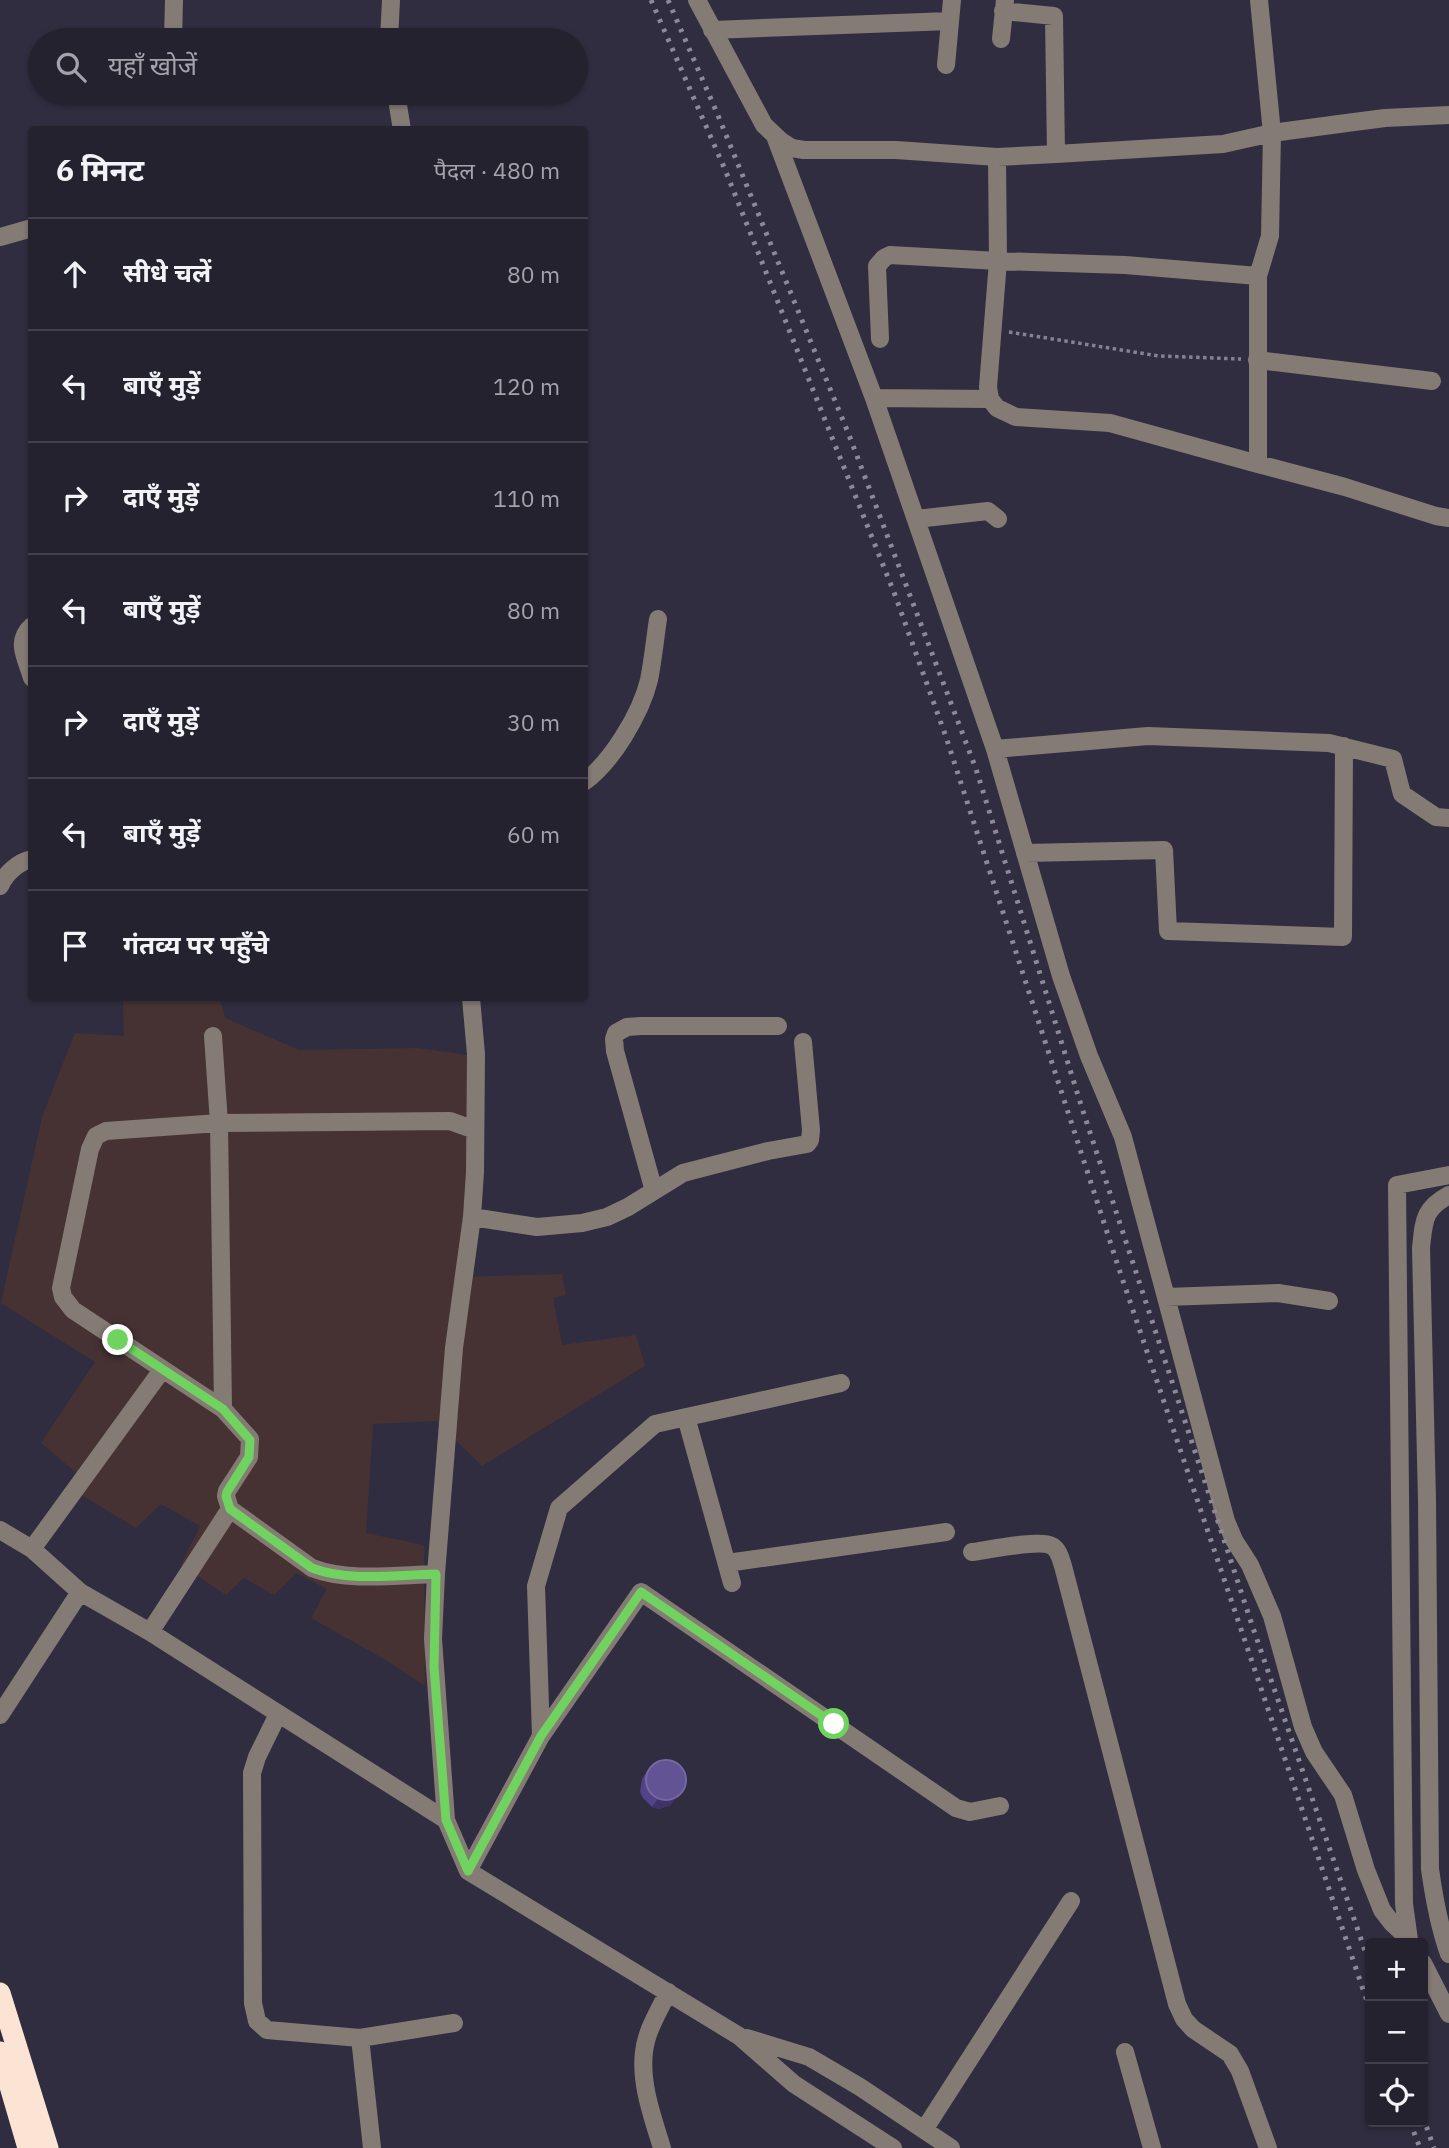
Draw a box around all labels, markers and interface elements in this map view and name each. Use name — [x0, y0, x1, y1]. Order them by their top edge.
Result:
search box — [28, 28, 588, 105]
icon: search — [52, 48, 90, 86]
text: यहाँ खोजें — [108, 48, 197, 82]
text: 6 मिनट — [56, 150, 144, 189]
text: पैदल · 480 m — [434, 155, 560, 185]
icon: ahead — [56, 255, 94, 293]
text: सीधे चलें — [123, 255, 211, 289]
text: 80 m — [507, 259, 560, 289]
icon: left — [56, 367, 94, 405]
text: बाएँ मुड़ें — [123, 367, 200, 401]
text: 120 m — [493, 371, 560, 401]
icon: right — [56, 479, 94, 517]
text: दाएँ मुड़ें — [123, 479, 199, 513]
text: 110 m — [493, 483, 560, 513]
icon: left — [56, 591, 94, 629]
text: बाएँ मुड़ें — [123, 591, 200, 625]
text: 80 m — [507, 595, 560, 625]
icon: right — [56, 703, 94, 741]
text: दाएँ मुड़ें — [123, 703, 199, 737]
text: 30 m — [507, 707, 560, 737]
icon: left — [56, 815, 94, 853]
text: बाएँ मुड़ें — [123, 815, 200, 849]
text: 60 m — [507, 819, 560, 849]
icon: arrive — [56, 927, 94, 965]
text: गंतव्य पर पहुँचे — [123, 927, 269, 961]
route end — [102, 1324, 133, 1355]
route start — [818, 1708, 849, 1739]
map controls — [1365, 1938, 1428, 2127]
button: + — [1365, 1938, 1428, 2001]
button: − — [1365, 2001, 1428, 2064]
button: locate — [1365, 2064, 1428, 2127]

